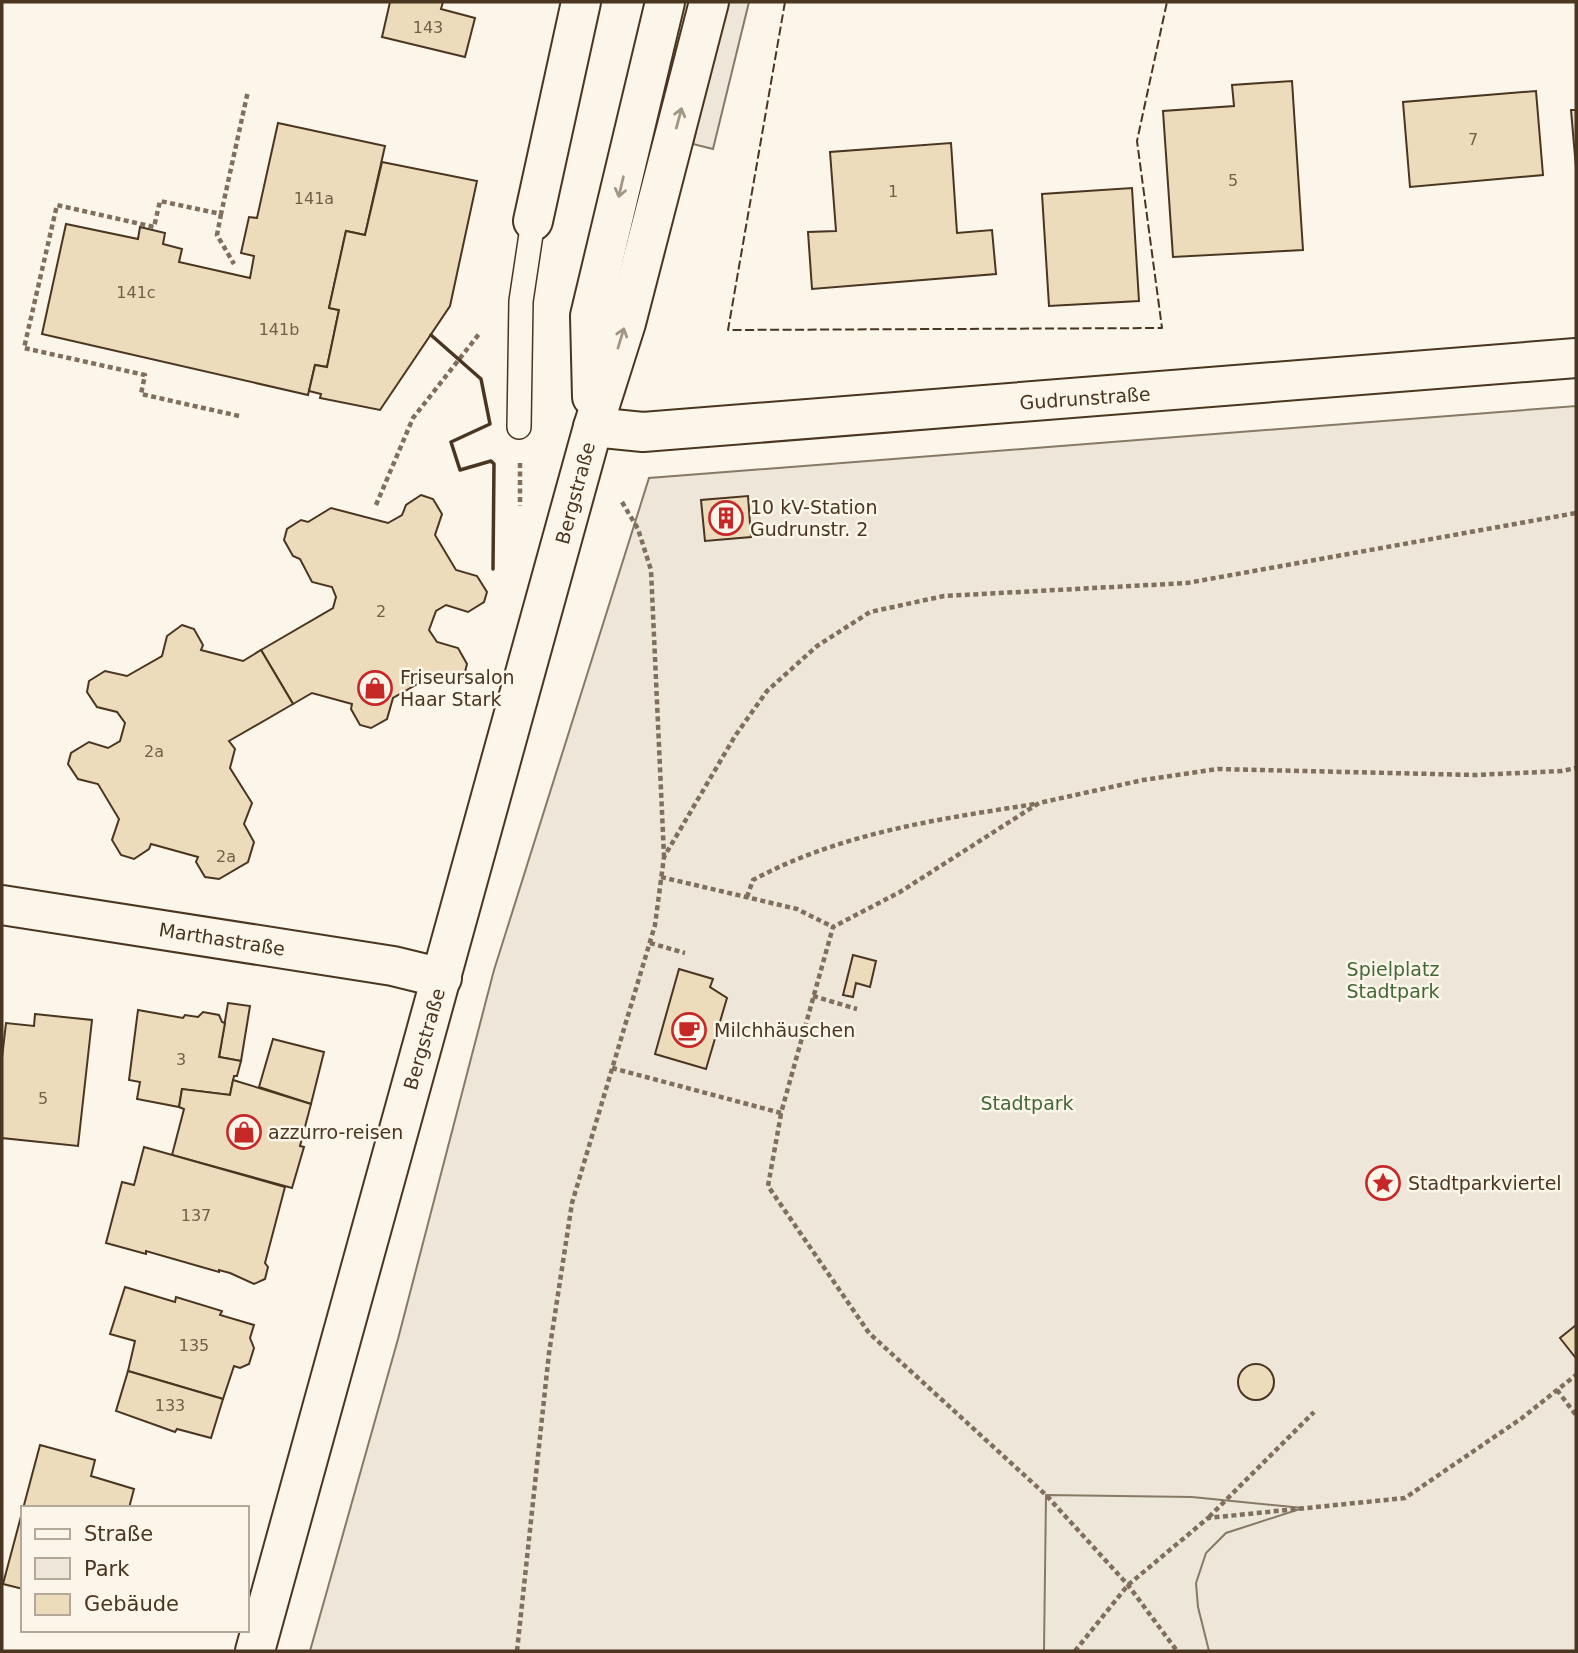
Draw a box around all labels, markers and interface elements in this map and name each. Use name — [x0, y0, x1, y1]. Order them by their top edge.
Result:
house number: 143 — [413, 18, 443, 37]
one-way arrow — [673, 108, 686, 130]
house number: 7 — [1468, 130, 1478, 149]
house number: 5 — [1228, 171, 1238, 190]
one-way arrow — [613, 175, 627, 198]
house number: 1 — [888, 182, 898, 201]
house number: 141a — [294, 189, 334, 208]
house number: 141c — [116, 283, 156, 302]
house number: 141b — [259, 320, 299, 339]
one-way arrow — [616, 328, 628, 350]
street label: Gudrunstraße — [1019, 382, 1151, 414]
street label: Bergstraße — [551, 440, 599, 546]
place label: 10 kV-Station Gudrunstr. 2 — [750, 496, 878, 540]
building icon: 10 kV-Station Gudrunstr. 2 — [707, 499, 745, 537]
house number: 2 — [376, 602, 386, 621]
place label: Friseursalon Haar Stark — [400, 666, 515, 710]
shop icon: Friseursalon Haar Stark — [356, 669, 394, 707]
house number: 2a — [144, 742, 164, 761]
house number: 2a — [216, 847, 236, 866]
street label: Marthastraße — [157, 918, 287, 960]
park label: Spielplatz Stadtpark — [1346, 958, 1440, 1002]
street label: Bergstraße — [399, 986, 449, 1092]
cafe icon: Milchhäuschen — [670, 1011, 708, 1049]
place label: Milchhäuschen — [714, 1019, 855, 1041]
house number: 3 — [176, 1050, 186, 1069]
house number: 5 — [38, 1089, 48, 1108]
park label: Stadtpark — [980, 1092, 1074, 1114]
shop icon: azzurro-reisen — [225, 1113, 263, 1151]
place label: azzurro-reisen — [268, 1121, 403, 1143]
place icon: Stadtparkviertel — [1364, 1164, 1402, 1202]
place label: Stadtparkviertel — [1408, 1172, 1562, 1194]
house number: 137 — [181, 1206, 211, 1225]
house number: 135 — [179, 1336, 209, 1355]
house number: 133 — [155, 1396, 185, 1415]
legend — [21, 1506, 248, 1632]
text: Straße — [84, 1522, 153, 1546]
text: Park — [84, 1557, 130, 1581]
text: Gebäude — [84, 1592, 179, 1616]

